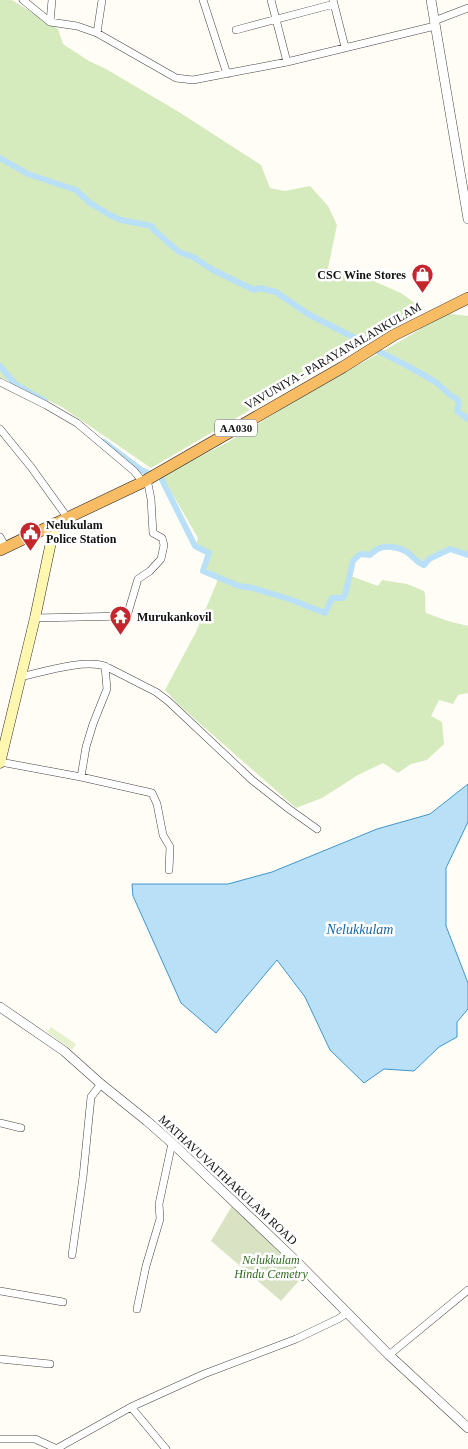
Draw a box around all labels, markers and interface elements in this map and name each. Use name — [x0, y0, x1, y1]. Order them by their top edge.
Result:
shop icon: CSC Wine Stores — [410, 263, 434, 294]
place label: CSC Wine Stores — [317, 268, 406, 282]
street label: VAVUNIYA - PARAYANALANKULAM — [242, 299, 424, 412]
road number: AA030 — [215, 419, 257, 436]
place label: Nelukulam Police Station — [46, 518, 117, 546]
public building icon: Nelukulam Police Station — [18, 520, 42, 551]
temple icon: Murukankovil — [109, 605, 133, 636]
place label: Murukankovil — [137, 610, 212, 624]
water label: Nelukkulam — [326, 922, 393, 937]
street label: MATHAVUVAITHAKULAM ROAD — [156, 1112, 300, 1248]
park label: Nelukkulam Hindu Cemetry — [233, 1253, 308, 1281]

